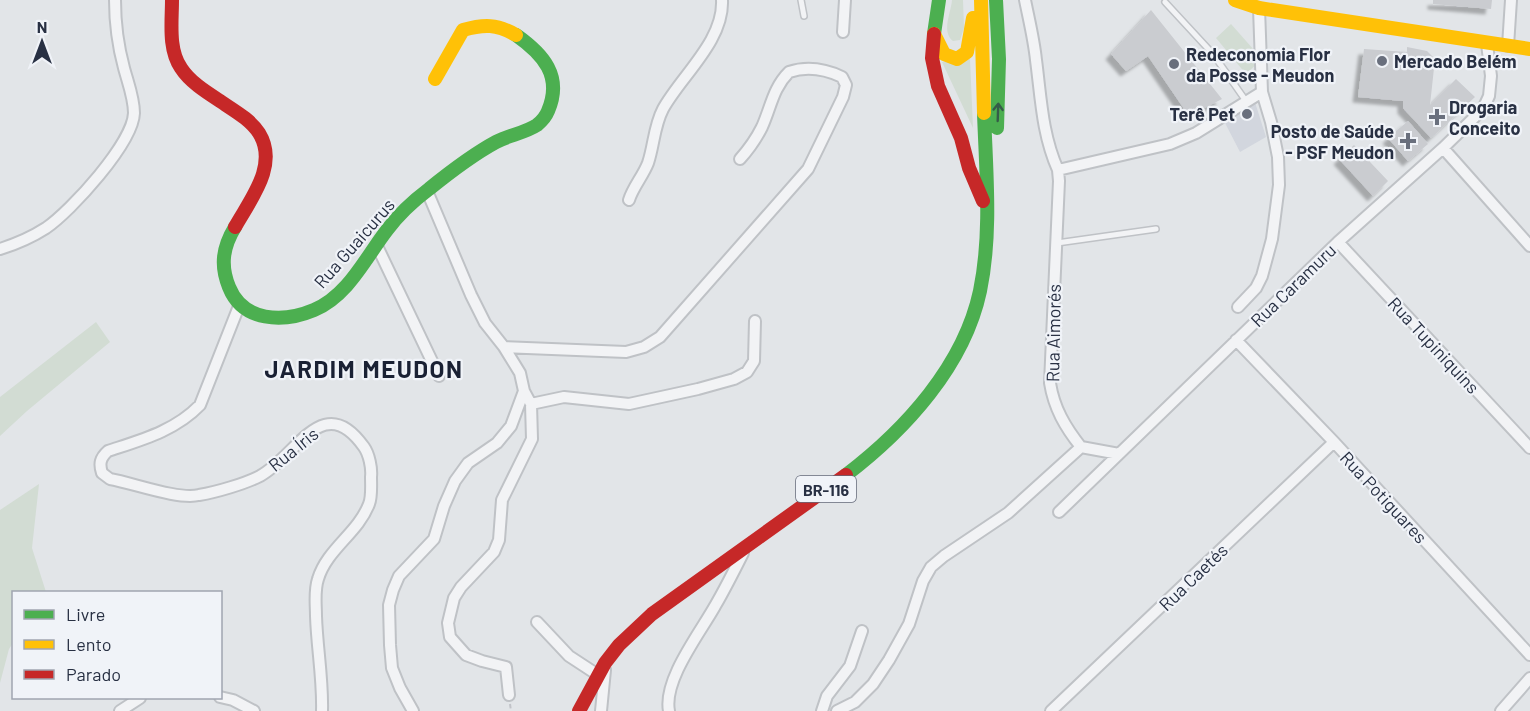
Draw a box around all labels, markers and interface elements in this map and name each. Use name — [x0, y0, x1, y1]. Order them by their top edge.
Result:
north arrow — [12, 12, 72, 72]
text: N — [37, 17, 47, 36]
place label: Redeconomia Flor da Posse - Meudon — [1186, 43, 1334, 86]
place label: Mercado Belém — [1394, 50, 1517, 72]
marker: Mercado Belém — [1375, 54, 1389, 68]
marker: Redeconomia Flor da Posse - Meudon — [1167, 57, 1181, 71]
place label: Drogaria Conceito — [1449, 96, 1520, 139]
one-way arrow — [992, 102, 1004, 122]
place label: Terê Pet — [1169, 103, 1235, 125]
marker: Terê Pet — [1240, 107, 1254, 121]
marker: Drogaria Conceito — [1430, 110, 1444, 124]
place label: Posto de Saúde - PSF Meudon — [1271, 120, 1394, 163]
marker: Posto de Saúde - PSF Meudon — [1399, 132, 1417, 150]
street label: Rua Guaicurus — [309, 194, 399, 292]
street label: Rua Caramuru — [1246, 239, 1340, 331]
street label: Rua Aimorés — [1041, 284, 1065, 382]
street label: Rua Tupiniquins — [1384, 292, 1484, 398]
district label: JARDIM MEUDON — [265, 354, 463, 383]
street label: Rua Íris — [264, 422, 322, 476]
street label: Rua Potiguares — [1336, 446, 1432, 548]
road number: BR-116 — [796, 476, 856, 502]
street label: Rua Caetés — [1154, 539, 1232, 615]
legend — [12, 591, 222, 699]
text: Livre — [66, 603, 105, 625]
text: Lento — [66, 633, 112, 655]
text: Parado — [66, 663, 121, 685]

